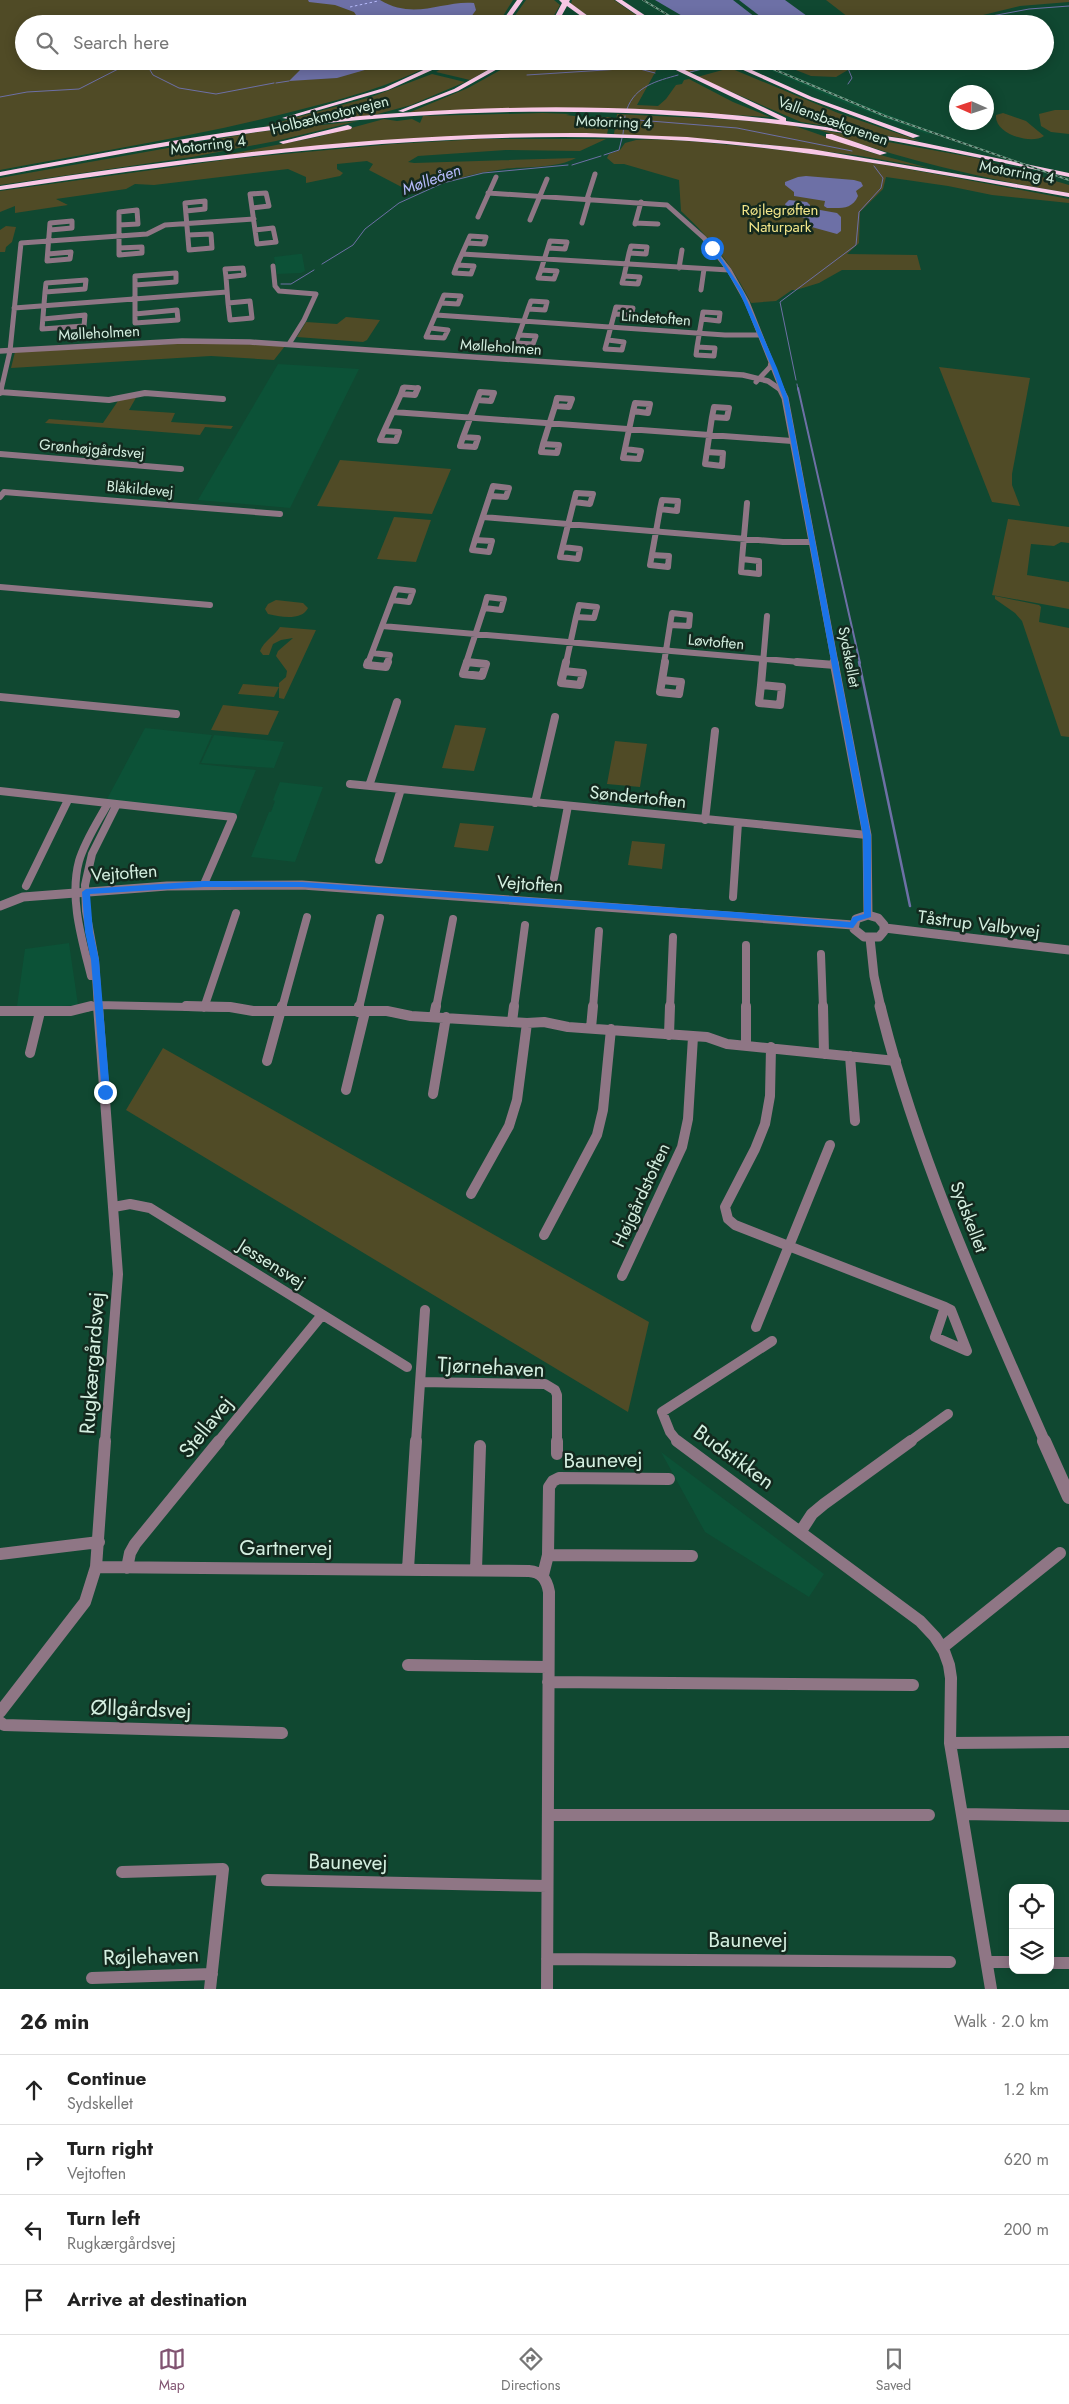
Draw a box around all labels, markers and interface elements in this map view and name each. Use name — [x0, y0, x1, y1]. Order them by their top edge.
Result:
search box — [15, 15, 1054, 70]
icon: search — [33, 29, 61, 57]
text: Search here — [73, 29, 169, 56]
north arrow — [949, 85, 994, 130]
street label: Holbækmotorvejen — [269, 90, 391, 140]
street label: Vallensbækgrenen — [775, 91, 891, 151]
street label: Motorring 4 — [576, 110, 653, 134]
street label: Motorring 4 — [169, 129, 247, 161]
street label: Motorring 4 — [978, 155, 1057, 189]
water label: Mølleåen — [398, 158, 464, 201]
park label: Røjlegrøften Naturpark — [742, 199, 818, 238]
route start — [701, 237, 724, 260]
street label: Lindetoften — [620, 305, 692, 331]
street label: Mølleholmen — [58, 320, 140, 346]
street label: Mølleholmen — [459, 333, 543, 361]
street label: Grønhøjgårdsvej — [38, 433, 146, 465]
street label: Blåkildevej — [106, 475, 174, 503]
street label: Sydskellet — [832, 625, 866, 690]
street label: Løvtoften — [687, 629, 745, 655]
street label: Søndertoften — [588, 779, 688, 815]
street label: Vejtoften — [90, 858, 158, 888]
street label: Vejtoften — [496, 869, 564, 899]
street label: Tåstrup Valbyvej — [917, 904, 1041, 944]
route end — [94, 1081, 117, 1104]
street label: Højgårdstoften — [606, 1139, 676, 1251]
street label: Sydskellet — [944, 1178, 995, 1257]
street label: Jessensvej — [231, 1232, 311, 1295]
street label: Rugkærgårdsvej — [72, 1291, 112, 1435]
street label: Tjørnehaven — [437, 1349, 545, 1385]
street label: Stellavej — [172, 1390, 240, 1464]
street label: Budstikken — [687, 1417, 781, 1497]
street label: Baunevej — [563, 1444, 643, 1476]
street label: Gartnervej — [239, 1533, 333, 1563]
street label: Øllgårdsvej — [90, 1692, 192, 1726]
street label: Baunevej — [308, 1846, 388, 1878]
map controls — [1009, 1884, 1054, 1974]
button: locate — [1009, 1884, 1054, 1929]
street label: Baunevej — [708, 1925, 788, 1955]
button: layers — [1009, 1929, 1054, 1974]
street label: Røjlehaven — [103, 1939, 199, 1973]
text: 26 min — [20, 2007, 89, 2037]
text: Walk · 2.0 km — [954, 2010, 1049, 2033]
text: Continue — [67, 2065, 146, 2092]
icon: ahead — [20, 2076, 48, 2104]
text: 1.2 km — [1004, 2078, 1049, 2101]
text: Sydskellet — [67, 2092, 133, 2115]
text: Turn right — [67, 2135, 153, 2162]
icon: right — [20, 2146, 48, 2174]
text: 620 m — [1004, 2148, 1049, 2171]
text: Vejtoften — [67, 2162, 126, 2185]
text: Turn left — [67, 2205, 140, 2232]
icon: left — [20, 2216, 48, 2244]
text: 200 m — [1003, 2218, 1049, 2241]
text: Rugkærgårdsvej — [67, 2232, 176, 2255]
icon: arrive — [20, 2286, 48, 2314]
text: Arrive at destination — [67, 2286, 247, 2313]
tab: Map — [158, 2345, 186, 2395]
tab: Directions — [501, 2345, 560, 2395]
tab: Saved — [876, 2345, 911, 2395]

